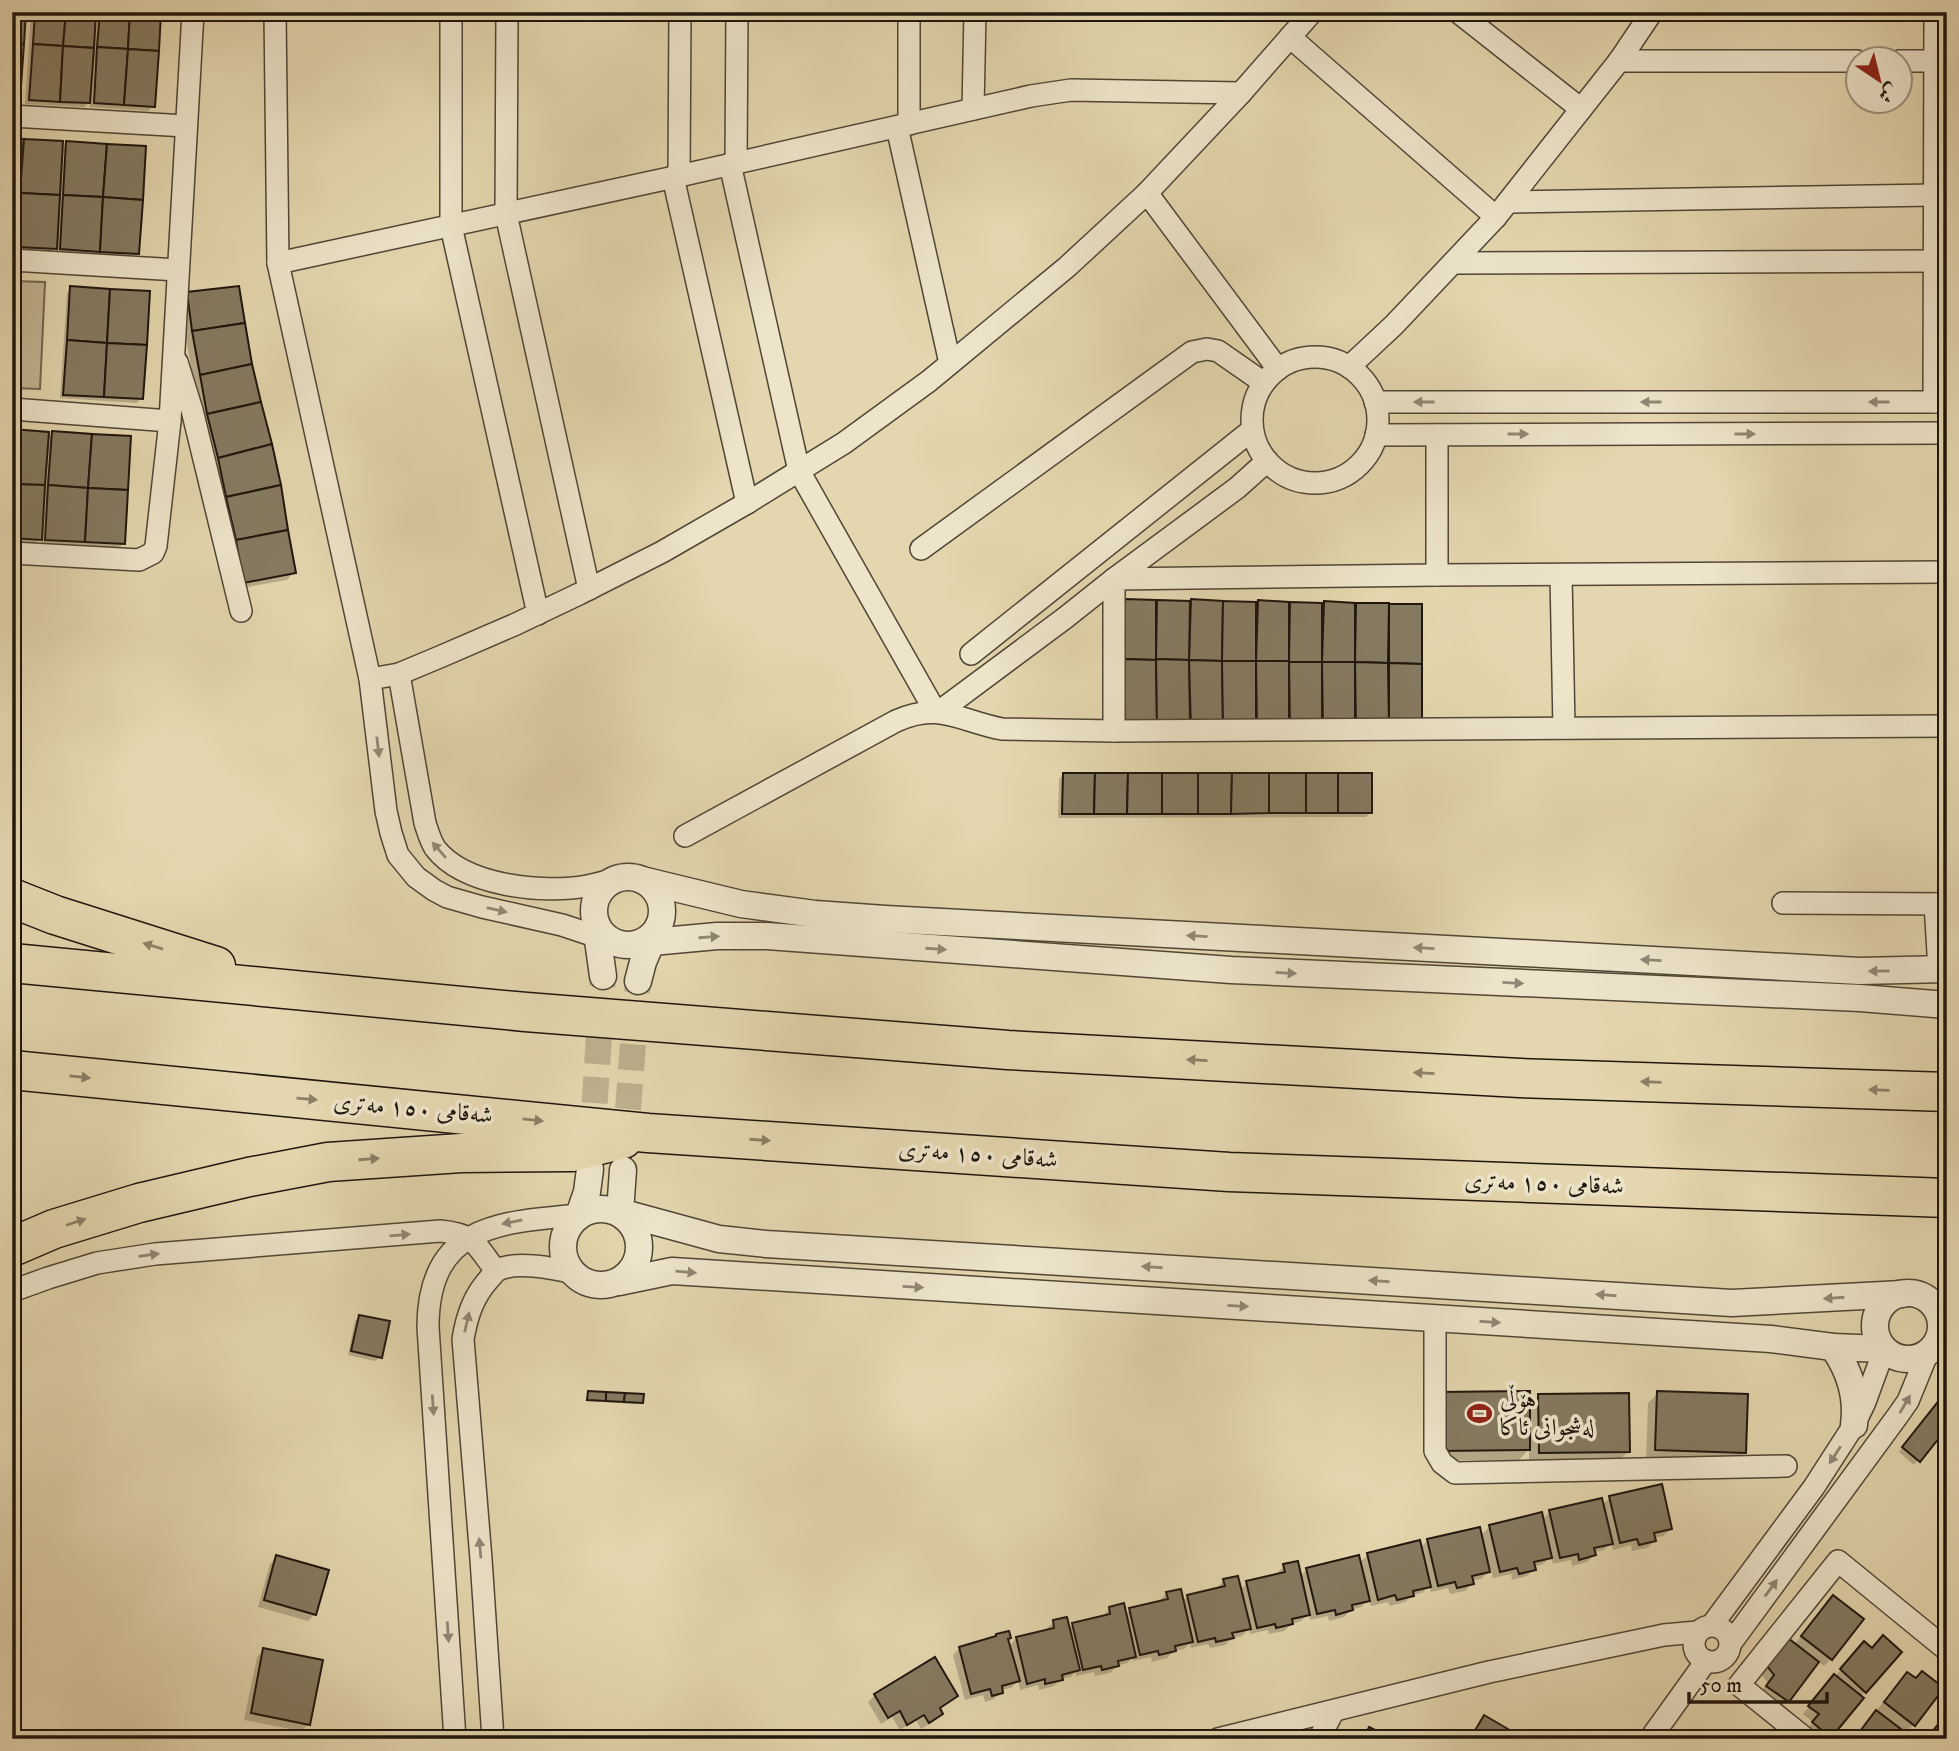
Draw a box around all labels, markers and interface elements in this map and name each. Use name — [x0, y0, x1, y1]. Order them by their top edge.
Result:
north arrow — [1843, 46, 1913, 116]
text: ش — [1874, 78, 1902, 108]
one-way arrow — [1412, 396, 1434, 408]
one-way arrow — [1640, 396, 1662, 408]
one-way arrow — [1867, 396, 1889, 408]
one-way arrow — [1507, 428, 1529, 440]
one-way arrow — [1735, 428, 1757, 440]
one-way arrow — [373, 736, 384, 758]
one-way arrow — [431, 841, 447, 859]
one-way arrow — [486, 905, 508, 916]
one-way arrow — [1186, 930, 1208, 941]
one-way arrow — [699, 931, 721, 942]
one-way arrow — [142, 940, 163, 951]
one-way arrow — [1413, 942, 1435, 953]
one-way arrow — [926, 944, 948, 955]
one-way arrow — [1640, 954, 1662, 965]
one-way arrow — [1867, 965, 1889, 976]
one-way arrow — [1275, 967, 1297, 978]
one-way arrow — [1502, 977, 1524, 988]
one-way arrow — [1185, 1055, 1207, 1066]
one-way arrow — [1413, 1067, 1435, 1078]
one-way arrow — [69, 1071, 91, 1082]
one-way arrow — [1640, 1077, 1662, 1088]
one-way arrow — [1867, 1084, 1889, 1095]
street label: شەقامی ١٥٠ مەتری — [332, 1087, 494, 1131]
one-way arrow — [296, 1094, 318, 1105]
one-way arrow — [522, 1115, 544, 1126]
street label: شەقامی ١٥٠ مەتری — [897, 1134, 1059, 1176]
one-way arrow — [749, 1135, 771, 1146]
one-way arrow — [359, 1154, 381, 1165]
street label: شەقامی ١٥٠ مەتری — [1464, 1166, 1624, 1202]
one-way arrow — [66, 1217, 87, 1227]
one-way arrow — [501, 1217, 523, 1228]
one-way arrow — [389, 1229, 411, 1240]
one-way arrow — [138, 1250, 160, 1261]
one-way arrow — [1141, 1261, 1163, 1272]
one-way arrow — [675, 1267, 697, 1278]
one-way arrow — [1368, 1275, 1390, 1286]
one-way arrow — [902, 1281, 924, 1292]
one-way arrow — [1595, 1289, 1617, 1300]
one-way arrow — [1822, 1293, 1844, 1304]
one-way arrow — [1227, 1301, 1249, 1312]
one-way arrow — [461, 1311, 472, 1333]
one-way arrow — [1479, 1317, 1501, 1328]
place label: هۆڵی لەشجوانی ئاکا — [1500, 1384, 1595, 1443]
one-way arrow — [1899, 1394, 1911, 1413]
one-way arrow — [428, 1395, 439, 1417]
sports icon: هۆڵی لەشجوانی ئاکا — [1466, 1400, 1494, 1428]
one-way arrow — [1829, 1446, 1842, 1465]
one-way arrow — [474, 1537, 485, 1559]
one-way arrow — [1764, 1579, 1778, 1597]
one-way arrow — [443, 1622, 454, 1644]
scale bar — [1689, 1660, 1828, 1704]
text: 50 m — [1700, 1673, 1742, 1699]

